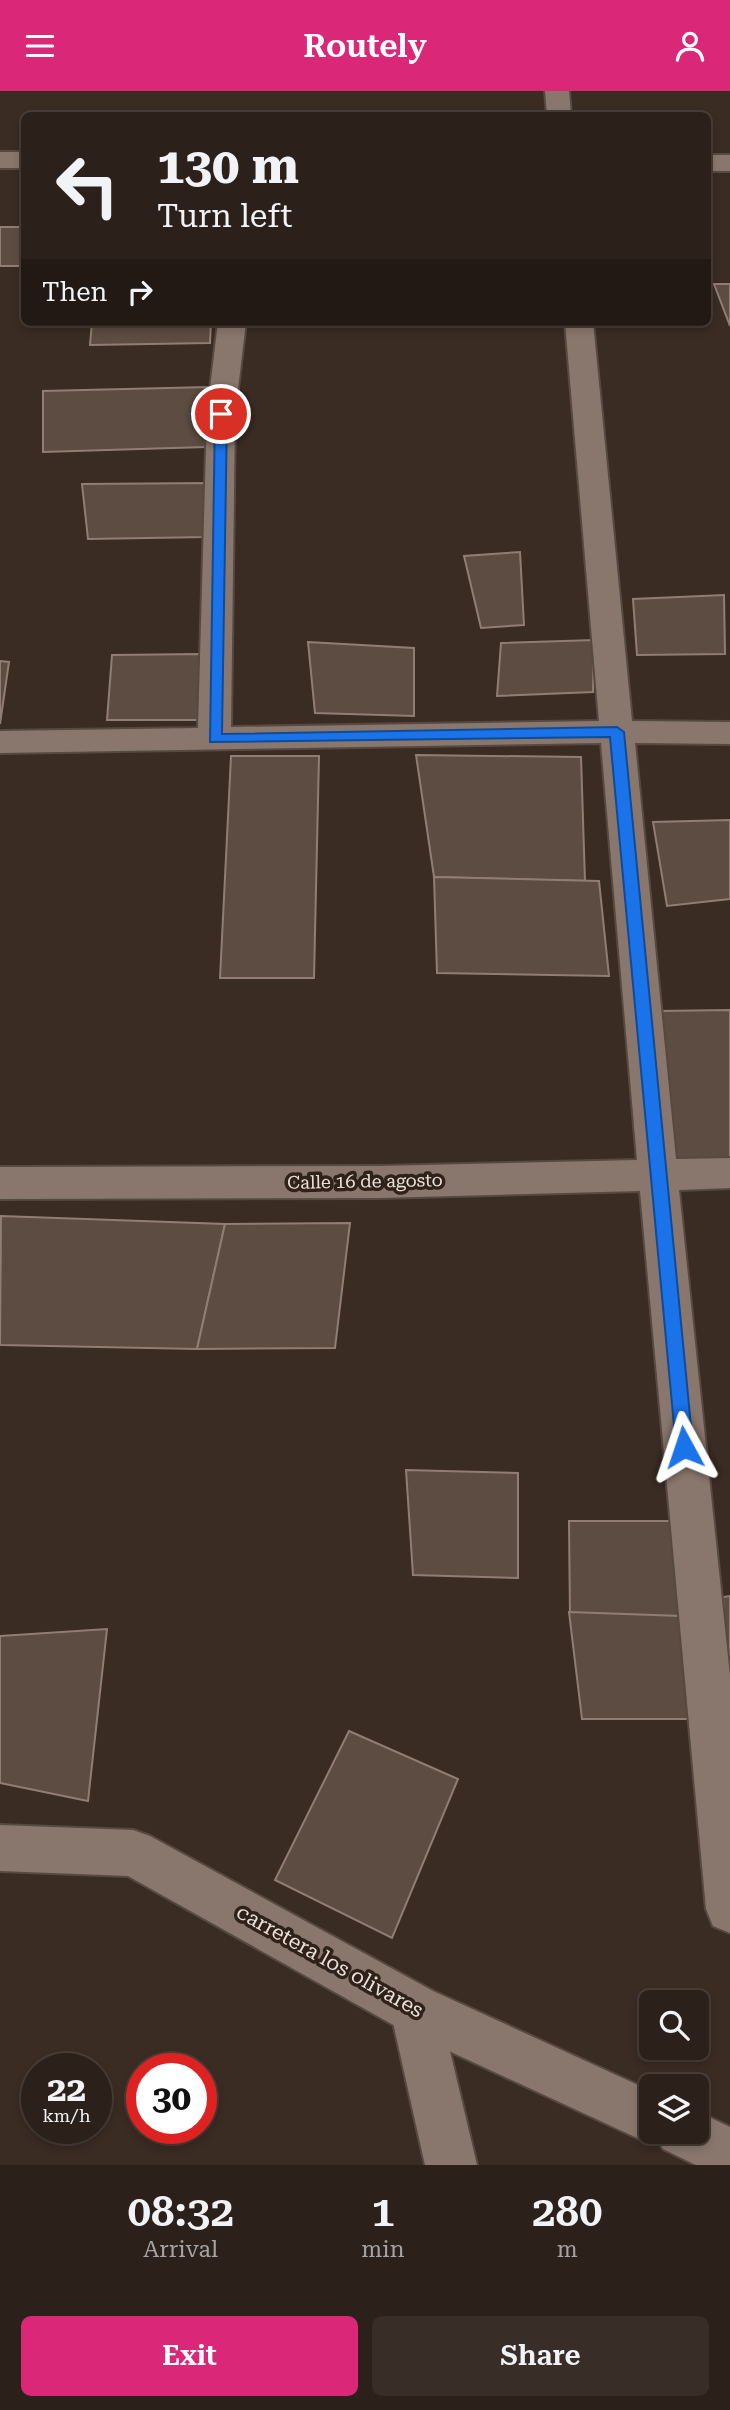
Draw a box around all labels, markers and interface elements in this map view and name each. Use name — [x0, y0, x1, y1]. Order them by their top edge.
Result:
icon: menu — [21, 27, 59, 65]
text: Routely — [303, 27, 427, 65]
icon: person — [671, 27, 709, 65]
text: 130 m — [157, 138, 299, 195]
icon: left — [42, 140, 133, 231]
text: Turn left — [157, 197, 292, 235]
icon: right — [121, 273, 159, 311]
text: Then — [42, 277, 107, 307]
pin — [191, 384, 251, 444]
icon: arrive — [202, 395, 240, 433]
street label: Calle 16 de agosto — [287, 1169, 443, 1193]
position arrow — [647, 1410, 721, 1484]
street label: carretera los olivares — [232, 1900, 428, 2022]
map controls — [639, 1990, 709, 2144]
button: search — [639, 1990, 709, 2060]
speed limit sign: 30 — [126, 2053, 217, 2144]
text: 22 — [47, 2069, 86, 2110]
button: layers — [639, 2074, 709, 2144]
text: km/h — [42, 2105, 91, 2126]
text: 08:32 — [127, 2187, 234, 2236]
text: 1 — [371, 2187, 395, 2236]
text: 280 — [532, 2187, 603, 2236]
text: Arrival — [143, 2236, 218, 2263]
text: min — [361, 2236, 405, 2263]
text: m — [557, 2236, 578, 2263]
button: Exit — [21, 2316, 358, 2396]
button: Share — [372, 2316, 709, 2396]

